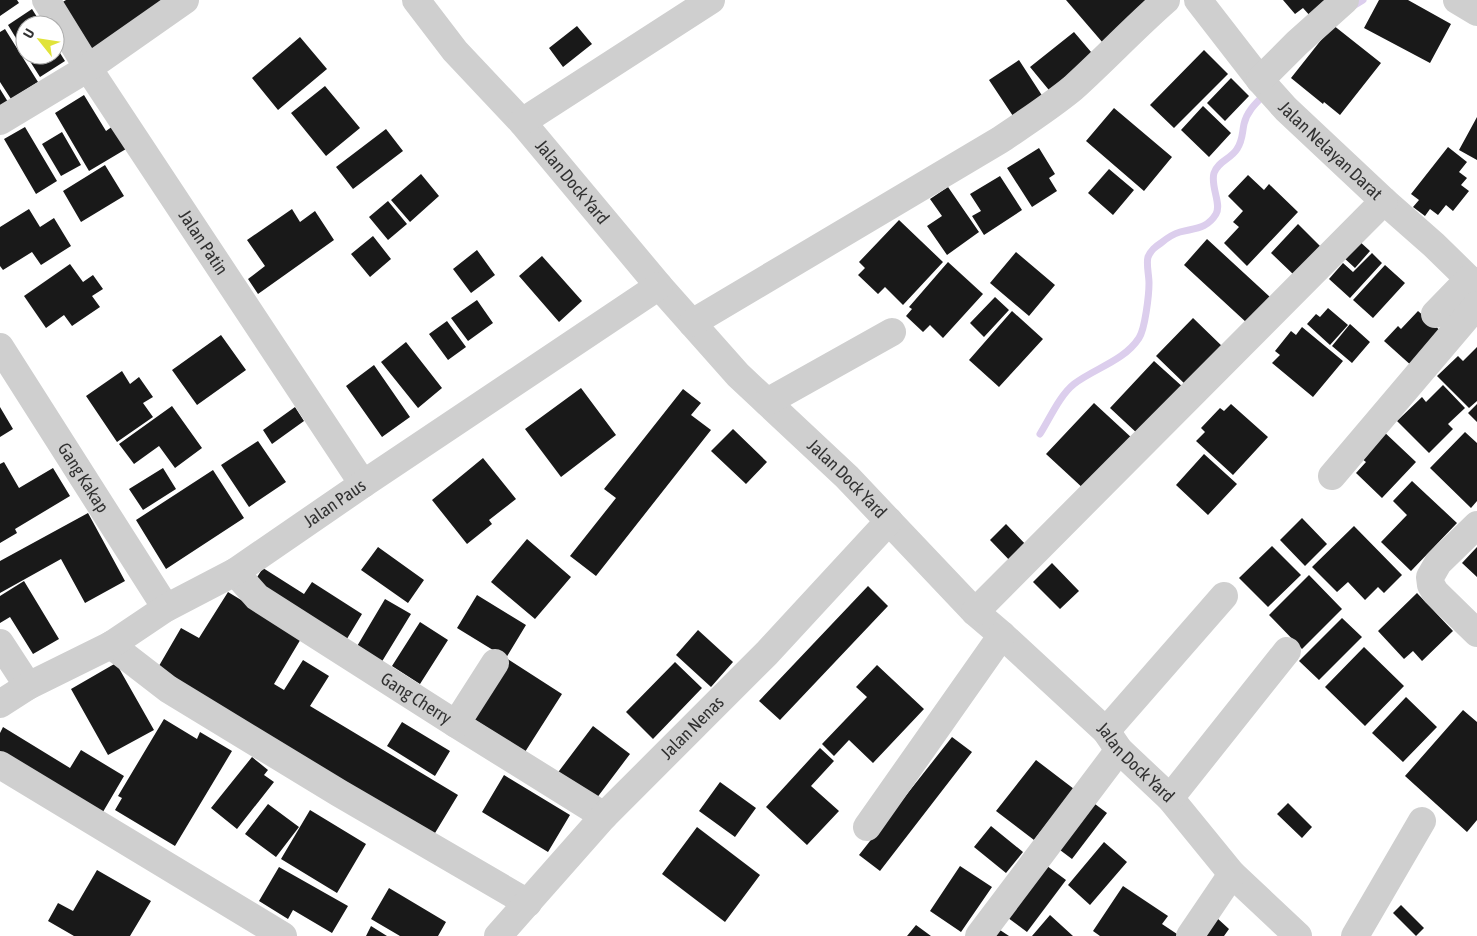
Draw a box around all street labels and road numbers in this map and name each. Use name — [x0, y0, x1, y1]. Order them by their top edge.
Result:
street label: Jalan Nelayan Darat — [1274, 97, 1387, 204]
street label: Jalan Dock Yard — [531, 135, 614, 228]
street label: Jalan Patin — [175, 206, 233, 279]
street label: Jalan Dock Yard — [803, 434, 891, 522]
street label: Gang Kakap — [54, 439, 114, 516]
street label: Jalan Paus — [299, 474, 369, 532]
street label: Gang Cherry — [377, 668, 456, 728]
street label: Jalan Nenas — [656, 691, 728, 763]
street label: Jalan Dock Yard — [1093, 717, 1179, 806]

